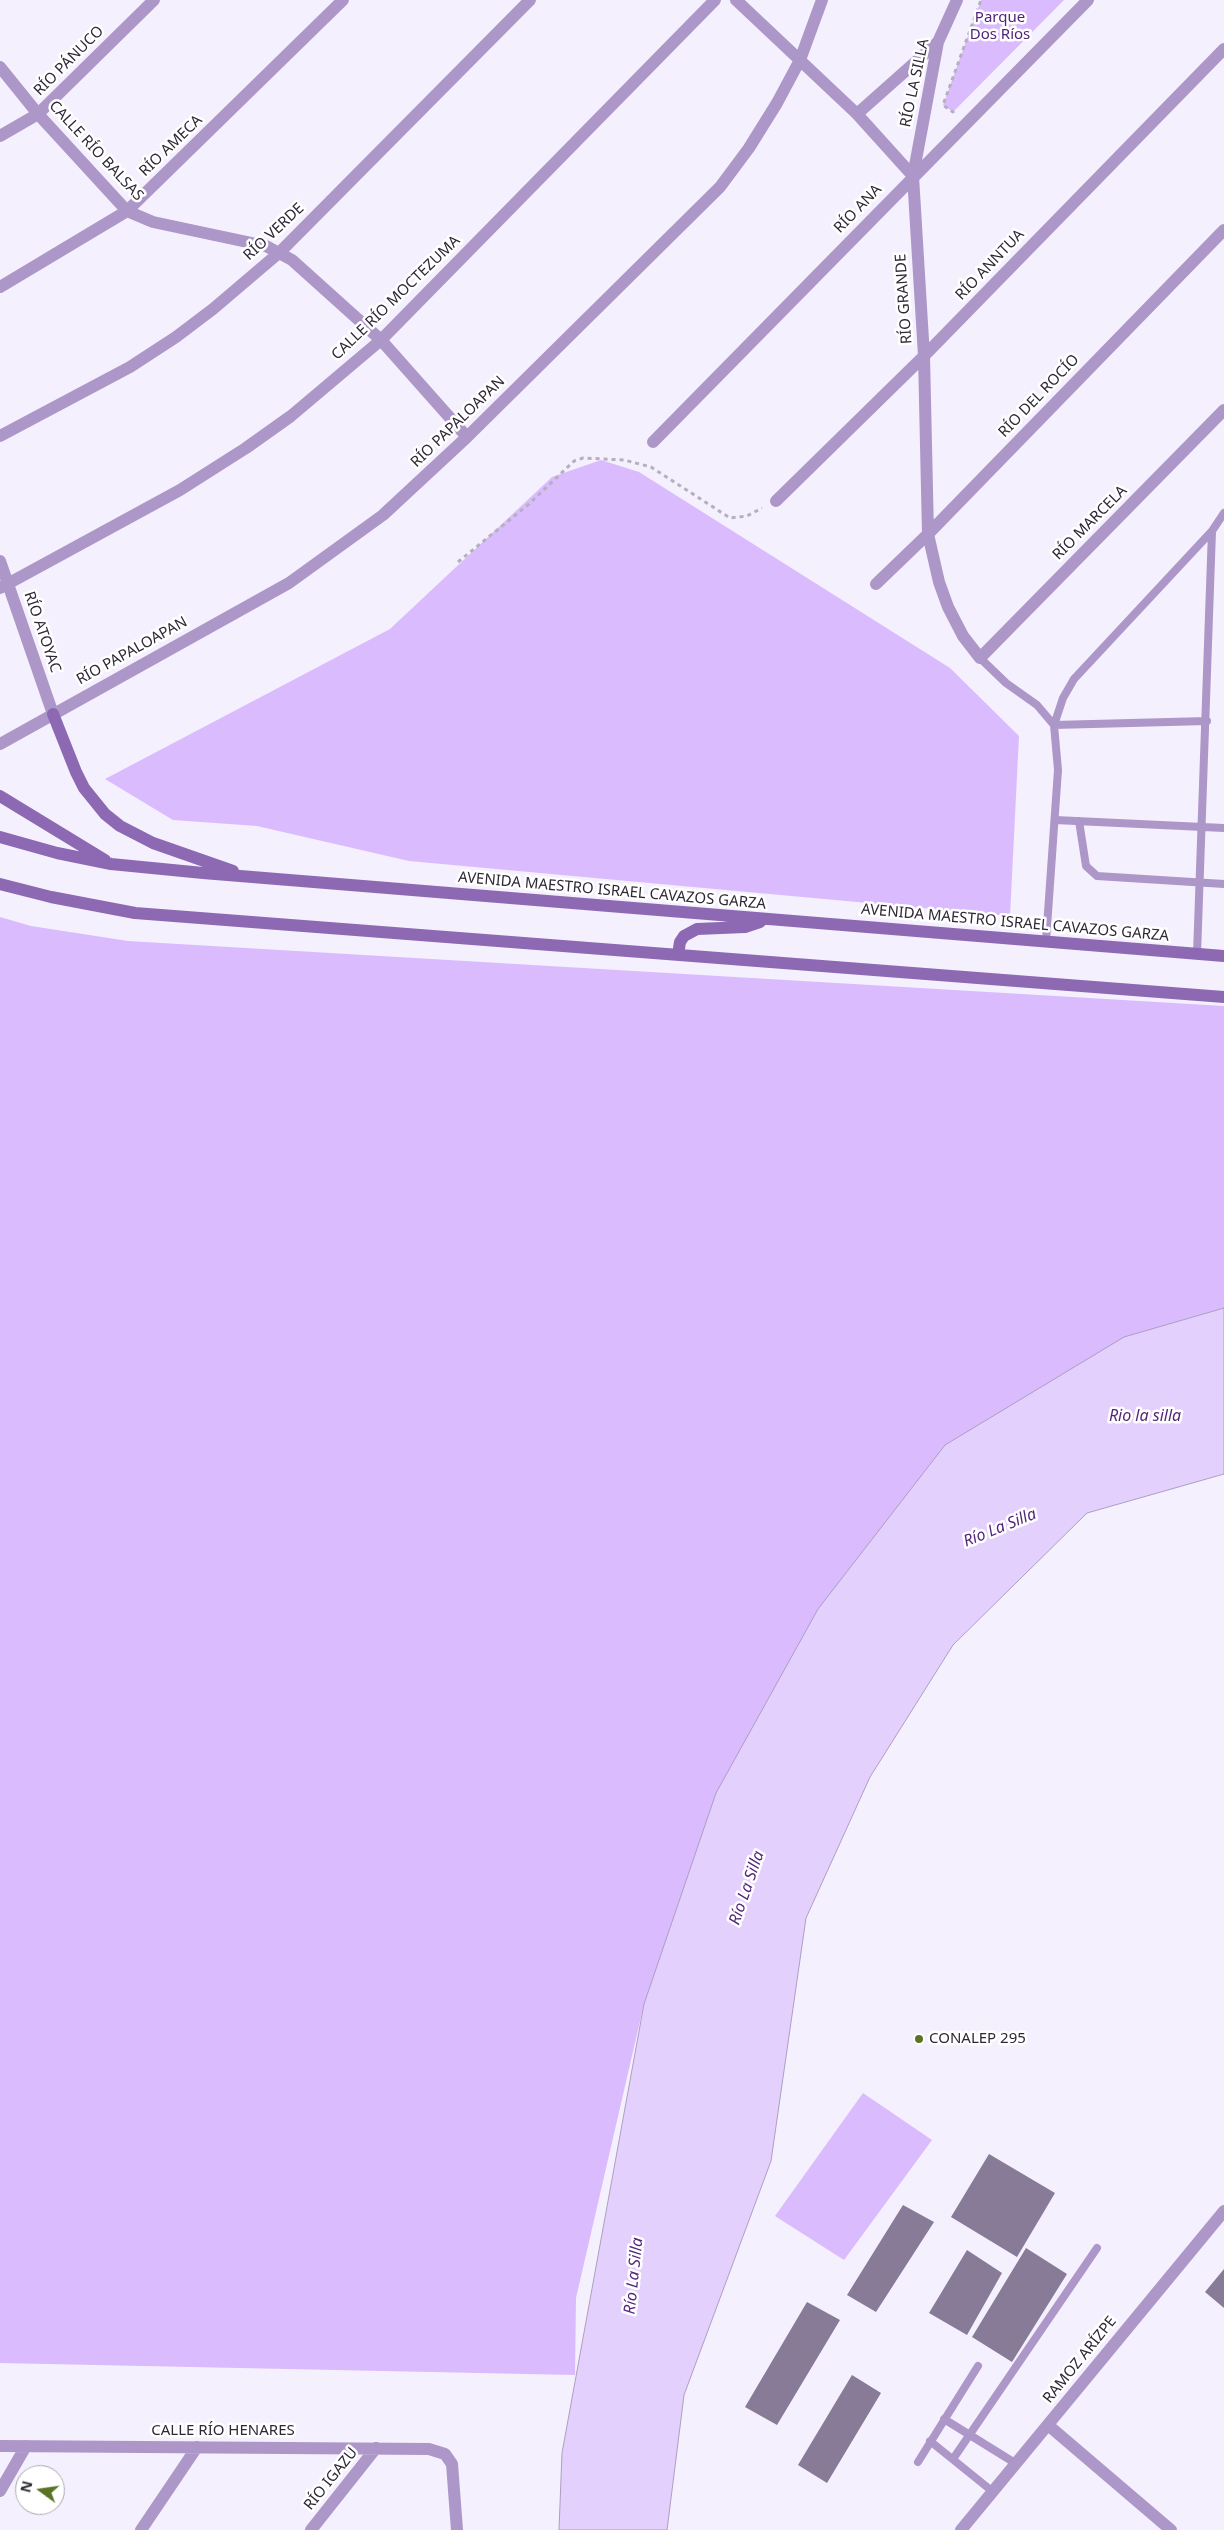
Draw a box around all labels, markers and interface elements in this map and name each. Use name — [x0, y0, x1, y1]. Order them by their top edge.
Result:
park label: Parque Dos Ríos — [970, 9, 1030, 44]
street label: RÍO PÁNUCO — [30, 22, 108, 100]
street label: RÍO LA SILLA — [897, 37, 933, 129]
street label: CALLE RÍO BALSAS — [45, 97, 147, 205]
street label: RÍO AMECA — [136, 112, 206, 180]
street label: RÍO ANA — [830, 181, 886, 237]
street label: RÍO VERDE — [240, 200, 308, 264]
street label: RÍO ANNTUA — [952, 226, 1028, 304]
street label: CALLE RÍO MOCTEZUMA — [328, 232, 464, 364]
street label: RÍO GRANDE — [892, 253, 916, 345]
street label: RÍO DEL ROCÍO — [995, 351, 1083, 441]
street label: RÍO PAPALOAPAN — [407, 373, 509, 471]
street label: RÍO MARCELA — [1049, 482, 1131, 564]
street label: RÍO ATOYAC — [20, 589, 64, 675]
street label: RÍO PAPALOAPAN — [74, 613, 190, 689]
street label: AVENIDA MAESTRO ISRAEL CAVAZOS GARZA — [457, 869, 767, 913]
street label: AVENIDA MAESTRO ISRAEL CAVAZOS GARZA — [860, 901, 1170, 945]
water label: Rio la silla — [1109, 1406, 1181, 1426]
water label: Río La Silla — [961, 1505, 1039, 1551]
water label: Río La Silla — [725, 1849, 769, 1927]
place label: CONALEP 295 — [929, 2030, 1026, 2048]
marker: CONALEP 295 — [913, 2033, 925, 2045]
water label: Río La Silla — [620, 2237, 648, 2315]
street label: RAMOZ ARÍZPE — [1039, 2313, 1121, 2407]
street label: CALLE RÍO HENARES — [151, 2422, 295, 2440]
street label: RÍO IGAZU — [300, 2444, 362, 2514]
north arrow — [15, 2465, 65, 2515]
text: N — [15, 2479, 37, 2494]

